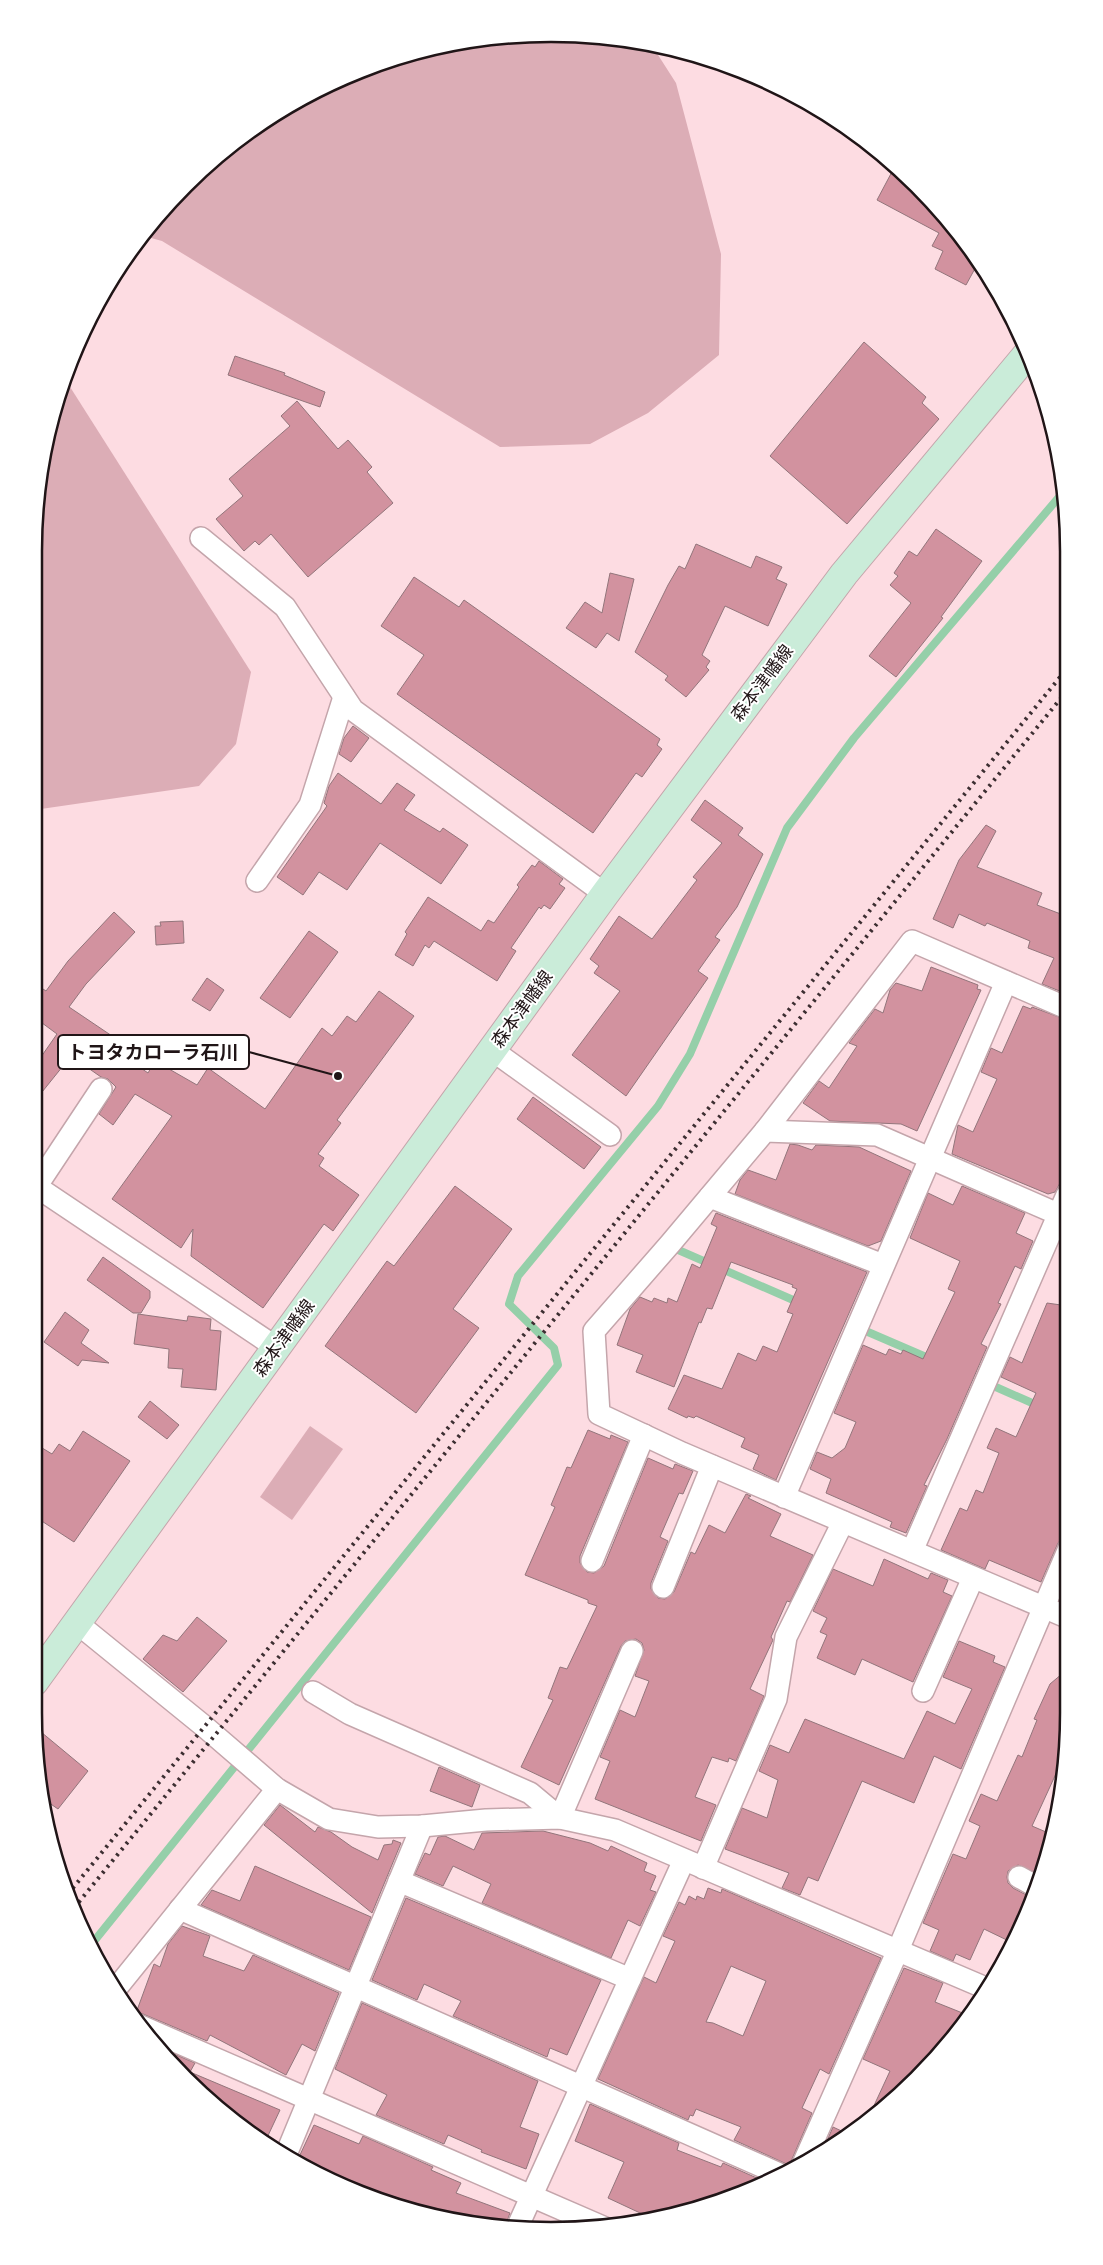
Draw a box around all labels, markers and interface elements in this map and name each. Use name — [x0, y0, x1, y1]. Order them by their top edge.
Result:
street label: 森本津幡線 — [725, 639, 799, 727]
street label: 森本津幡線 — [485, 965, 559, 1053]
callout: トヨタカローラ石川 — [58, 1035, 249, 1069]
text: トヨタカローラ石川 — [67, 1039, 239, 1066]
street label: 森本津幡線 — [247, 1294, 321, 1382]

